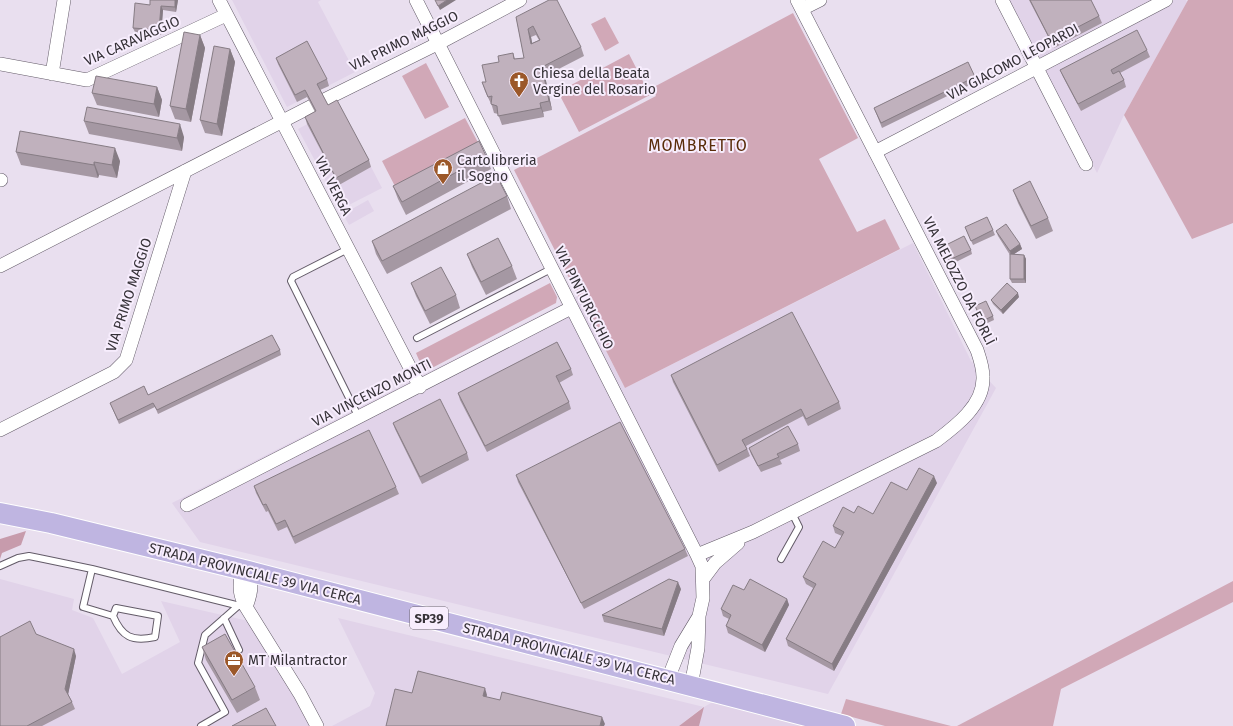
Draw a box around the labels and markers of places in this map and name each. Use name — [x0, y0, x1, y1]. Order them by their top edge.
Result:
place label: Chiesa della Beata Vergine del Rosario — [533, 65, 656, 98]
church icon: Chiesa della Beata Vergine del Rosario — [508, 70, 530, 98]
place label: Cartolibreria il Sogno — [457, 152, 537, 185]
shop icon: Cartolibreria il Sogno — [432, 157, 454, 185]
office icon: MT Milantractor — [223, 649, 245, 677]
place label: MT Milantractor — [248, 652, 348, 669]

